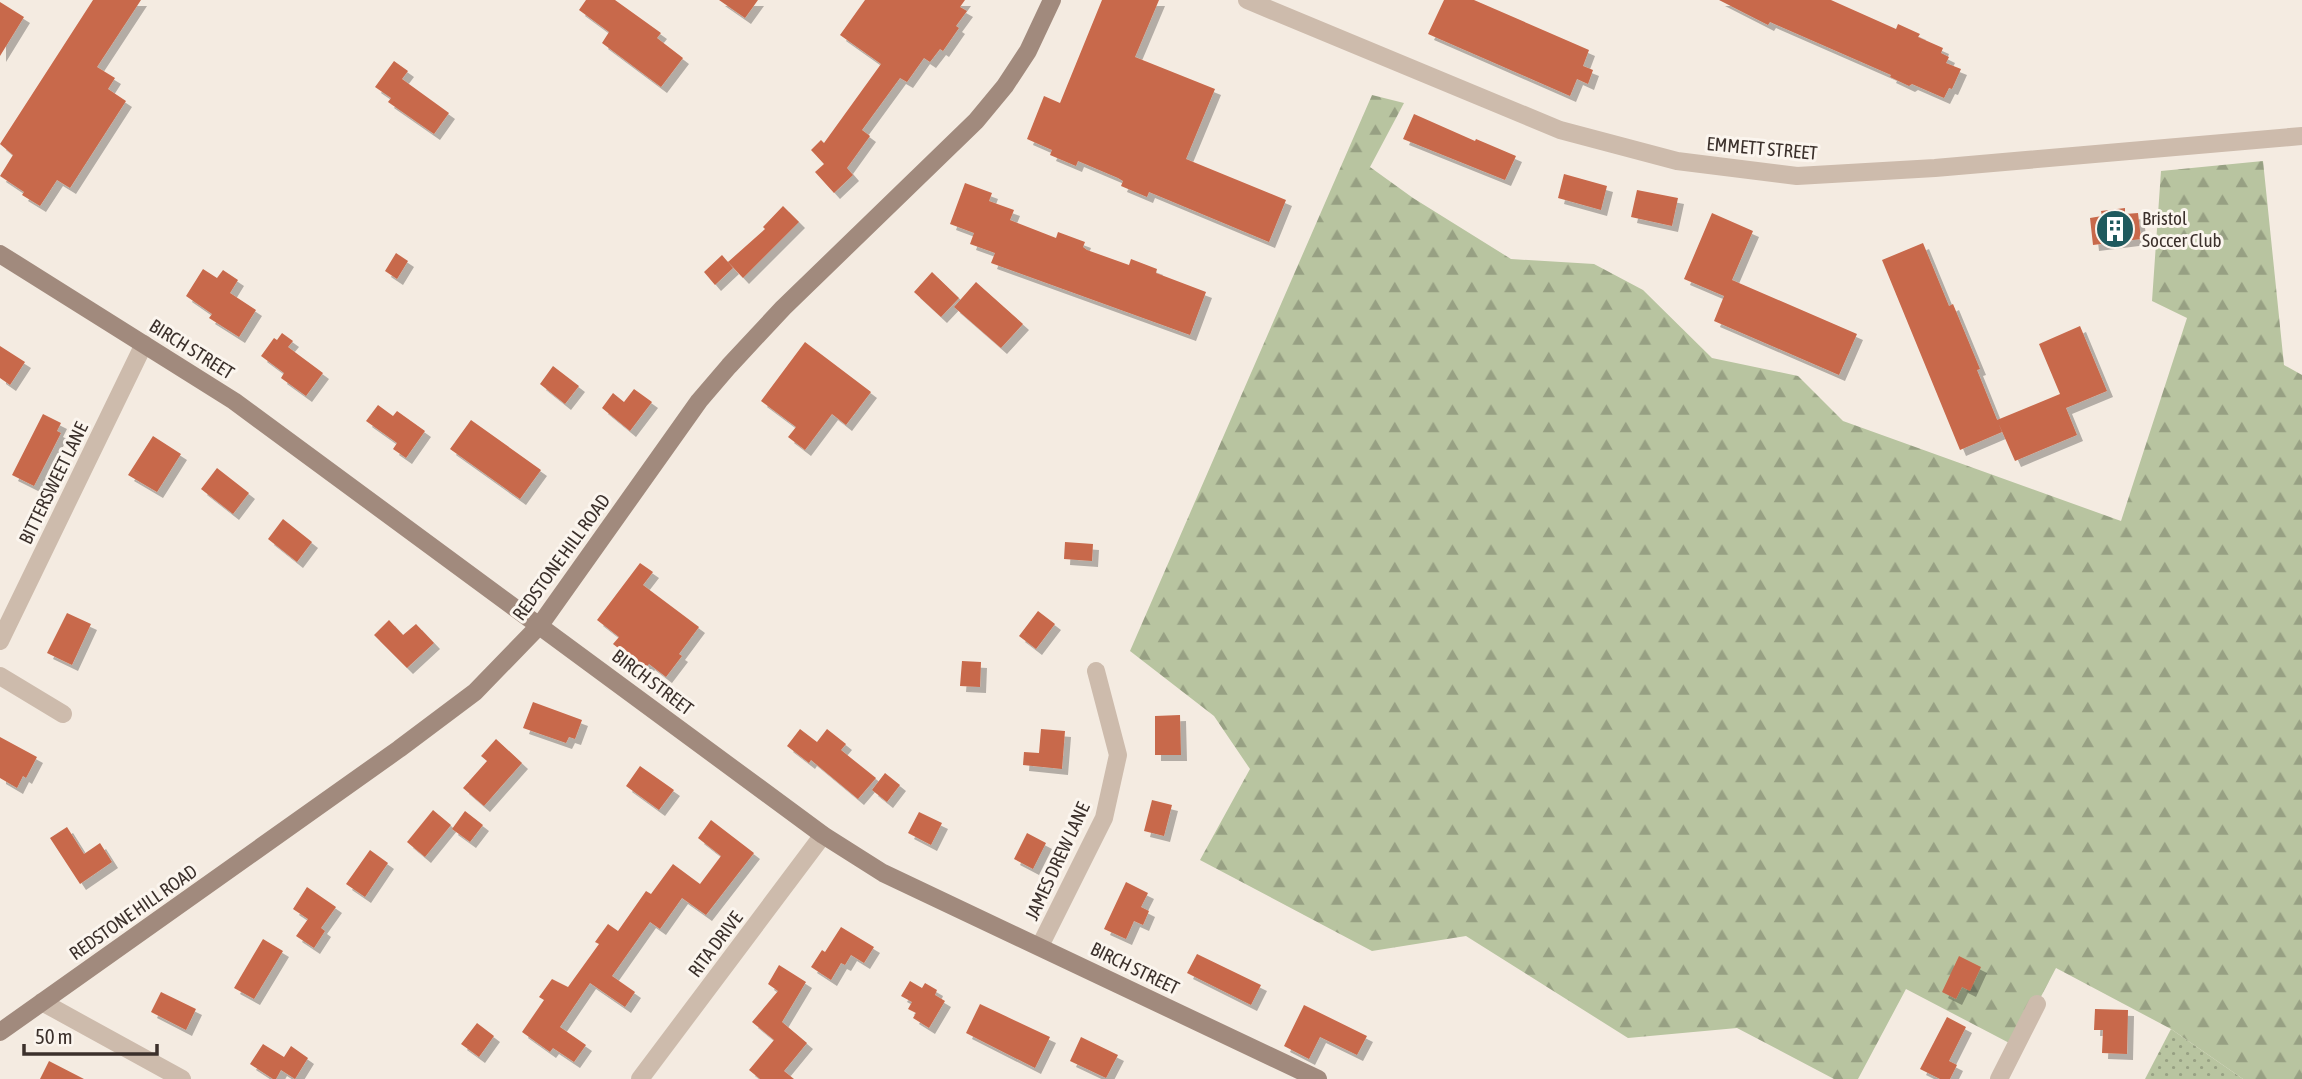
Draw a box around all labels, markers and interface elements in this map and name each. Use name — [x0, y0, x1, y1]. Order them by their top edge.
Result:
street label: EMMETT STREET — [1706, 132, 1819, 164]
place label: Bristol Soccer Club — [2142, 207, 2222, 251]
building icon: Bristol Soccer Club — [2094, 208, 2136, 250]
street label: BIRCH STREET — [146, 314, 239, 384]
street label: BITTERSWEET LANE — [14, 418, 92, 548]
street label: REDSTONE HILL ROAD — [508, 490, 614, 624]
street label: BIRCH STREET — [608, 644, 698, 720]
street label: JAMES DREW LANE — [1020, 799, 1094, 923]
street label: REDSTONE HILL ROAD — [65, 860, 201, 964]
street label: RITA DRIVE — [683, 907, 747, 981]
street label: BIRCH STREET — [1087, 937, 1183, 999]
scale bar — [24, 1012, 158, 1056]
text: 50 m — [35, 1024, 73, 1048]

